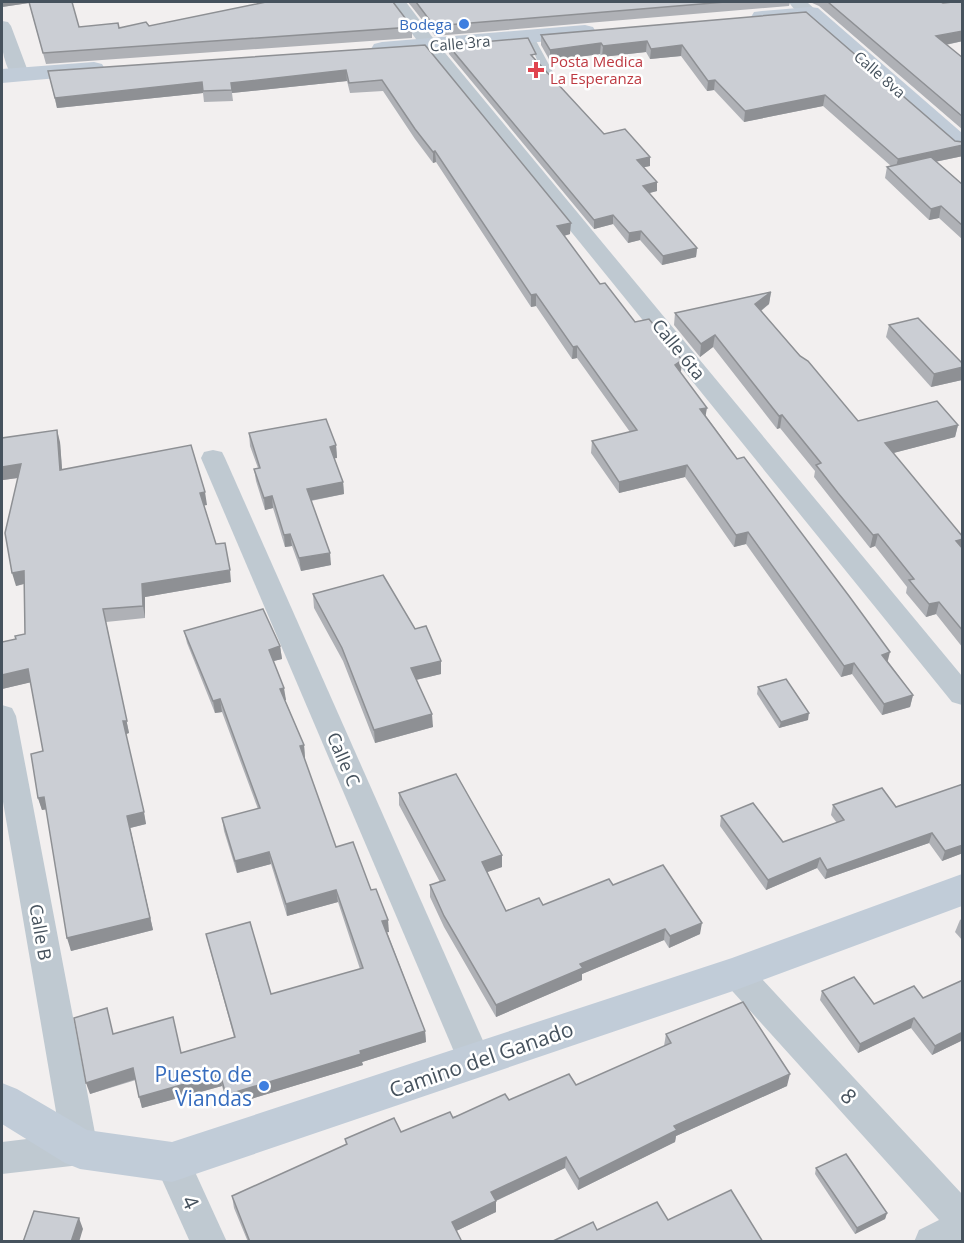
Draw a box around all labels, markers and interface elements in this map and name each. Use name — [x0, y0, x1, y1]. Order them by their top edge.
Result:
place label: Bodega — [399, 14, 452, 34]
marker: Bodega — [457, 17, 471, 31]
street label: Calle 3ra — [429, 30, 491, 56]
street label: Calle 8va — [850, 46, 910, 102]
place label: Posta Medica La Esperanza — [550, 51, 643, 88]
marker: Posta Medica La Esperanza — [527, 61, 545, 79]
street label: Calle 6ta — [647, 314, 711, 384]
street label: Calle C — [322, 728, 366, 790]
street label: Calle B — [24, 902, 58, 962]
street label: Camino del Ganado — [385, 1014, 577, 1104]
place label: Puesto de Viandas — [154, 1060, 252, 1112]
marker: Puesto de Viandas — [257, 1079, 271, 1093]
street label: 8 — [835, 1082, 863, 1110]
street label: 4 — [176, 1191, 206, 1213]

